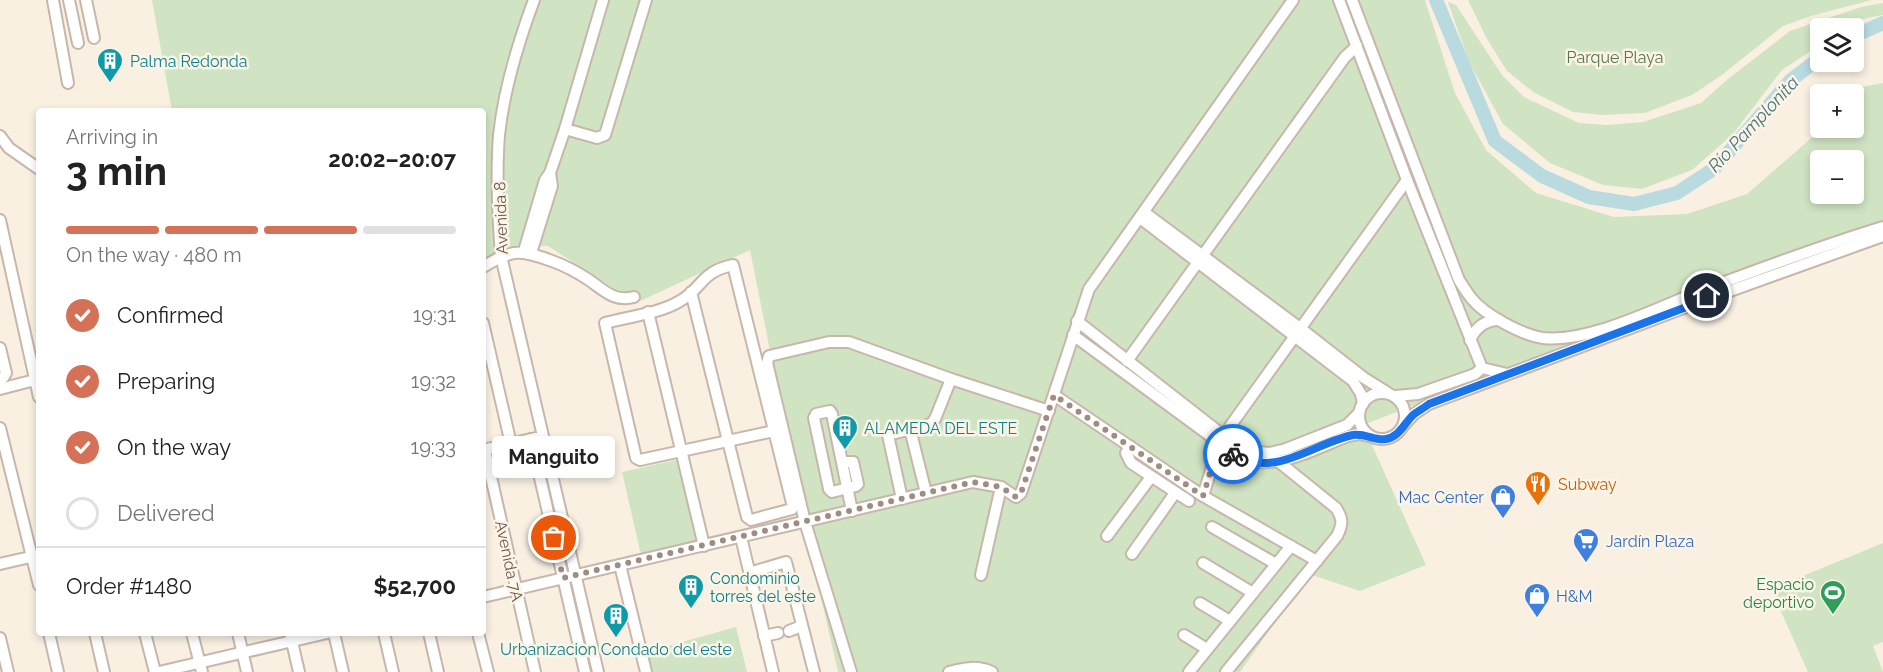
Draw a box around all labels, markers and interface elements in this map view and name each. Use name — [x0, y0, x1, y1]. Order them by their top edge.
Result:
map controls — [1810, 18, 1864, 204]
button: layers — [1810, 18, 1864, 72]
building icon: Palma Redonda — [95, 46, 125, 84]
park label: Parque Playa — [1567, 48, 1663, 67]
place label: Palma Redonda — [130, 52, 248, 71]
water label: Río Pamplonita — [1703, 72, 1803, 176]
button: + — [1810, 84, 1864, 138]
text: Arriving in — [66, 125, 158, 149]
text: 20:02–20:07 — [328, 146, 456, 172]
text: 3 min — [66, 148, 167, 194]
button: − — [1810, 150, 1864, 204]
street label: Avenida 8 — [490, 181, 512, 255]
text: On the way · 480 m — [66, 243, 242, 267]
pin — [1681, 270, 1732, 321]
icon: home — [1690, 279, 1723, 312]
icon: check — [66, 299, 99, 332]
text: Confirmed — [117, 302, 224, 328]
text: 19:31 — [413, 303, 456, 327]
icon: check — [66, 365, 99, 398]
text: Preparing — [117, 368, 215, 394]
text: 19:32 — [411, 369, 456, 393]
building icon: ALAMEDA DEL ESTE — [830, 413, 860, 451]
place label: ALAMEDA DEL ESTE — [864, 419, 1017, 438]
courier — [1203, 424, 1263, 484]
icon: check — [66, 431, 99, 464]
text: On the way — [117, 434, 231, 460]
text: 19:33 — [411, 435, 456, 459]
callout: Manguito — [492, 436, 616, 478]
icon: bike — [1217, 438, 1250, 471]
text: Manguito — [508, 445, 599, 469]
restaurant icon: Subway — [1523, 469, 1553, 507]
place label: Subway — [1558, 475, 1617, 494]
shop icon: Mac Center — [1488, 482, 1518, 520]
place label: Mac Center — [1399, 488, 1484, 507]
text: Delivered — [117, 500, 215, 526]
pin — [528, 512, 579, 563]
street label: Avenida 7A — [491, 519, 527, 603]
icon: bag — [537, 521, 570, 554]
supermarket icon: Jardín Plaza — [1571, 526, 1601, 564]
place label: Jardín Plaza — [1606, 532, 1694, 551]
place label: Condominio torres del este — [710, 569, 816, 606]
building icon: Condominio torres del este — [676, 572, 706, 610]
text: Order #1480 — [66, 573, 192, 599]
text: $52,700 — [373, 573, 456, 599]
place label: Espacio deportivo — [1743, 575, 1814, 612]
sports icon: Espacio deportivo — [1818, 578, 1848, 616]
shop icon: H&M — [1522, 581, 1552, 619]
place label: H&M — [1556, 587, 1593, 606]
building icon: Urbanizacion Condado del este — [601, 601, 631, 639]
place label: Urbanizacion Condado del este — [500, 640, 732, 659]

